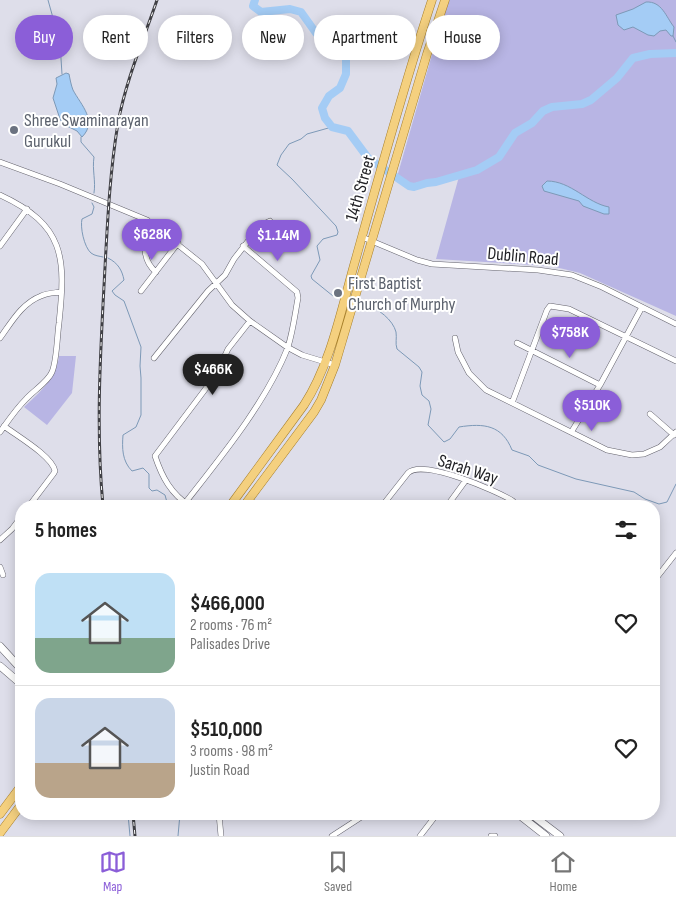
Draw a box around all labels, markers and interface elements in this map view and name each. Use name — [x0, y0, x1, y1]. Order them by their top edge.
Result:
chip: Buy — [15, 15, 73, 60]
chip: Rent — [83, 15, 148, 60]
chip: Filters — [158, 15, 232, 60]
chip: New — [242, 15, 304, 60]
chip: Apartment — [314, 15, 416, 60]
chip: House — [426, 15, 500, 60]
place label: Shree Swaminarayan Gurukul — [24, 110, 149, 152]
marker: Shree Swaminarayan Gurukul — [8, 124, 20, 136]
street label: 14th Street — [341, 152, 380, 224]
pin: $628K — [117, 218, 187, 261]
pin: $1.14M — [237, 220, 319, 262]
text: $628K — [133, 225, 171, 244]
text: $1.14M — [257, 226, 299, 245]
street label: Dublin Road — [486, 243, 559, 270]
place label: First Baptist Church of Murphy — [348, 273, 456, 315]
marker: First Baptist Church of Murphy — [332, 287, 344, 299]
pin: $758K — [535, 316, 605, 359]
text: $758K — [551, 323, 589, 342]
pin: $466K — [178, 354, 248, 396]
text: $466K — [194, 360, 232, 379]
pin: $510K — [557, 390, 627, 432]
text: $510K — [574, 396, 610, 415]
street label: Sarah Way — [435, 450, 501, 489]
icon: filters — [612, 516, 640, 544]
text: 5 homes — [35, 518, 97, 543]
text: $466,000 — [190, 591, 265, 616]
icon: home — [75, 593, 135, 653]
icon: heart — [612, 609, 640, 637]
text: 2 rooms · 76 m² — [190, 616, 272, 635]
text: Palisades Drive — [190, 635, 270, 654]
text: $510,000 — [190, 717, 262, 742]
icon: home — [75, 718, 135, 778]
icon: heart — [612, 734, 640, 762]
text: 3 rooms · 98 m² — [190, 742, 273, 761]
text: Justin Road — [190, 761, 250, 780]
tab: Map — [99, 848, 127, 895]
tab: Saved — [324, 848, 352, 895]
tab: Home — [549, 848, 577, 895]

